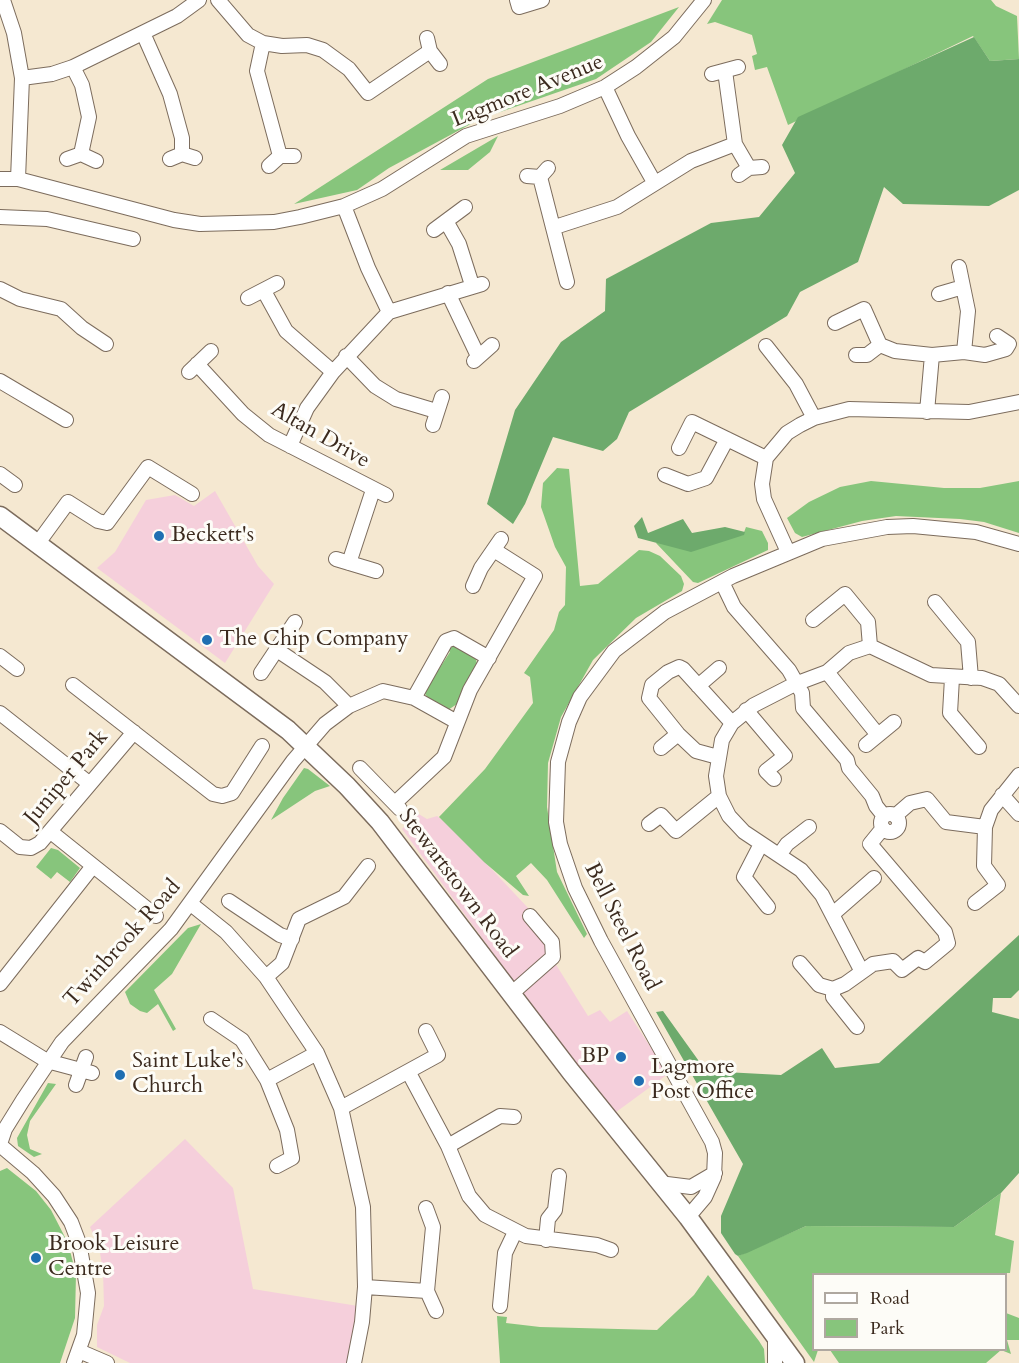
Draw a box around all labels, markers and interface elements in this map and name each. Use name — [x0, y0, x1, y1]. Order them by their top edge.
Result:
street label: Lagmore Avenue — [448, 50, 608, 134]
street label: Altan Drive — [266, 397, 374, 475]
place label: Beckett's — [171, 523, 254, 549]
marker: Beckett's — [152, 529, 166, 543]
place label: The Chip Company — [219, 627, 408, 653]
marker: The Chip Company — [200, 633, 214, 647]
street label: Juniper Park — [20, 725, 114, 831]
street label: Stewartstown Road — [392, 804, 522, 964]
street label: Bell Steel Road — [577, 859, 665, 995]
street label: Twinbrook Road — [59, 875, 187, 1013]
place label: BP — [581, 1044, 609, 1070]
place label: Saint Luke's Church — [132, 1049, 244, 1100]
marker: BP — [614, 1050, 628, 1064]
place label: Lagmore Post Office — [651, 1055, 754, 1106]
marker: Saint Luke's Church — [113, 1068, 127, 1082]
marker: Lagmore Post Office — [632, 1074, 646, 1088]
place label: Brook Leisure Centre — [48, 1232, 179, 1284]
marker: Brook Leisure Centre — [29, 1251, 43, 1265]
legend — [812, 1273, 1007, 1351]
text: Road — [870, 1286, 910, 1311]
text: Park — [870, 1316, 905, 1341]

